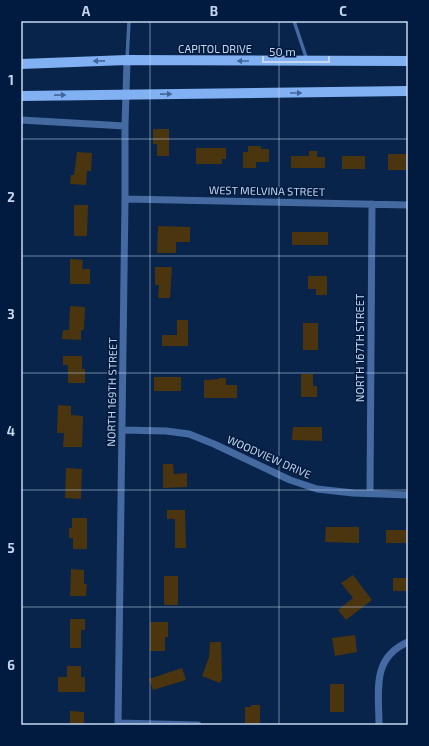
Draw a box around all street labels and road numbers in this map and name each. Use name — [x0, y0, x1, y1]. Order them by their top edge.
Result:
street label: CAPITOL DRIVE — [178, 42, 252, 55]
street label: WEST MELVINA STREET — [209, 183, 326, 198]
street label: NORTH 167TH STREET — [353, 293, 366, 402]
street label: NORTH 169TH STREET — [104, 337, 119, 447]
street label: WOODVIEW DRIVE — [225, 432, 313, 481]

